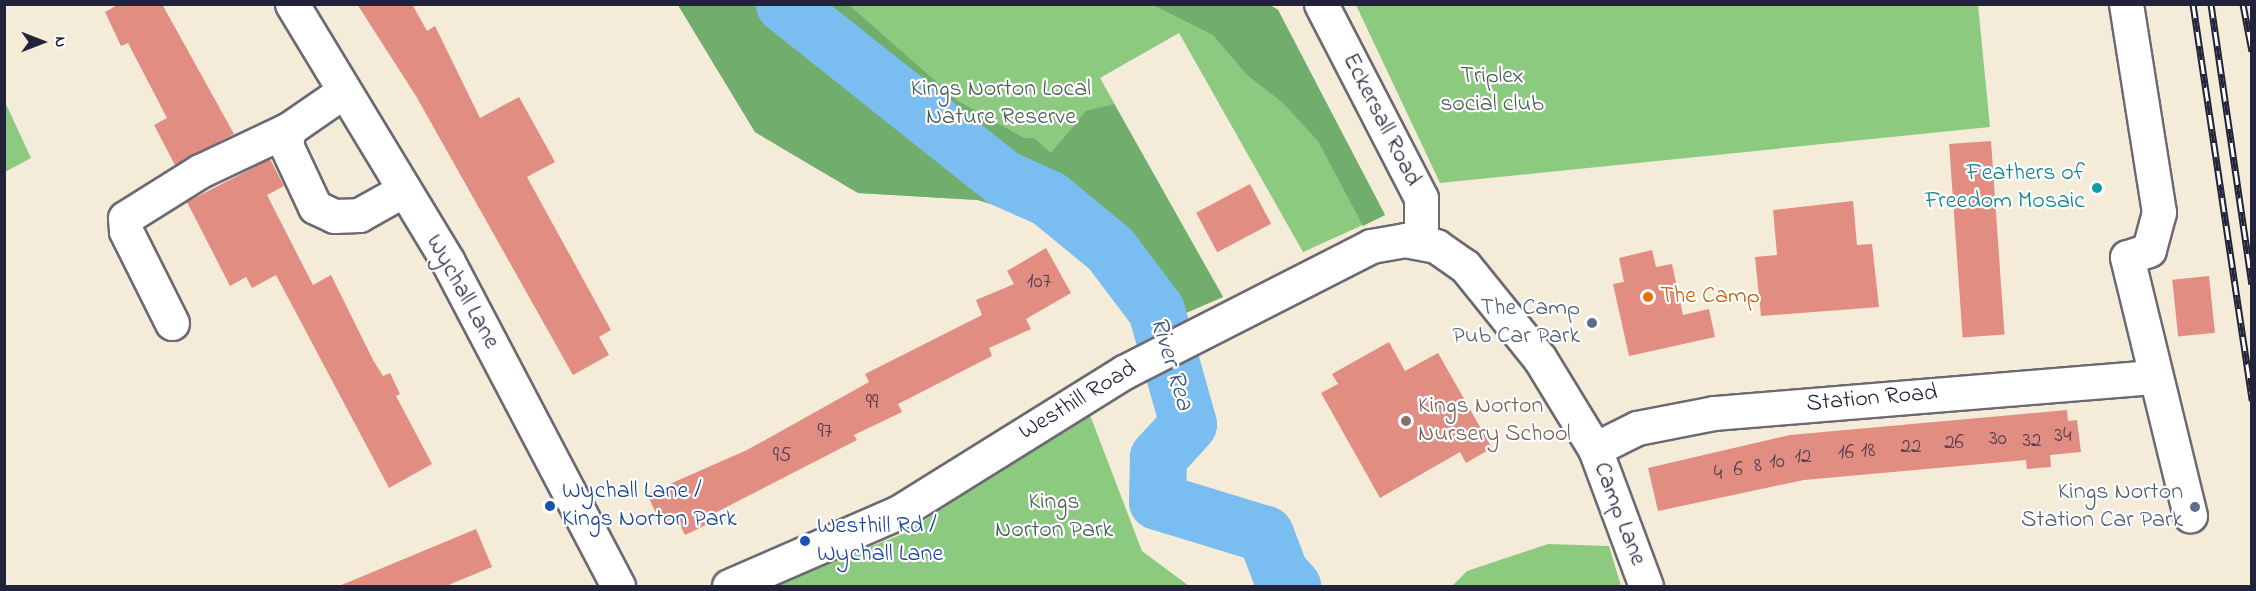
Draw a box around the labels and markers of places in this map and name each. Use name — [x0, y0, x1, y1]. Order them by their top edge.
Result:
place label: Feathers of Freedom Mosaic — [1925, 160, 2085, 216]
marker: Feathers of Freedom Mosaic — [2090, 181, 2104, 195]
place label: The Camp — [1660, 283, 1760, 311]
marker: The Camp — [1641, 290, 1655, 304]
place label: The Camp Pub Car Park — [1452, 295, 1580, 351]
marker: The Camp Pub Car Park — [1585, 316, 1599, 330]
place label: Kings Norton Nursery School — [1418, 393, 1571, 449]
marker: Kings Norton Nursery School — [1399, 414, 1413, 428]
place label: Wychall Lane / Kings Norton Park — [562, 478, 737, 534]
place label: Kings Norton Station Car Park — [2021, 479, 2183, 535]
marker: Wychall Lane / Kings Norton Park — [543, 499, 557, 513]
marker: Kings Norton Station Car Park — [2188, 500, 2202, 514]
place label: Westhill Rd / Wychall Lane — [817, 513, 943, 569]
marker: Westhill Rd / Wychall Lane — [798, 534, 812, 548]

